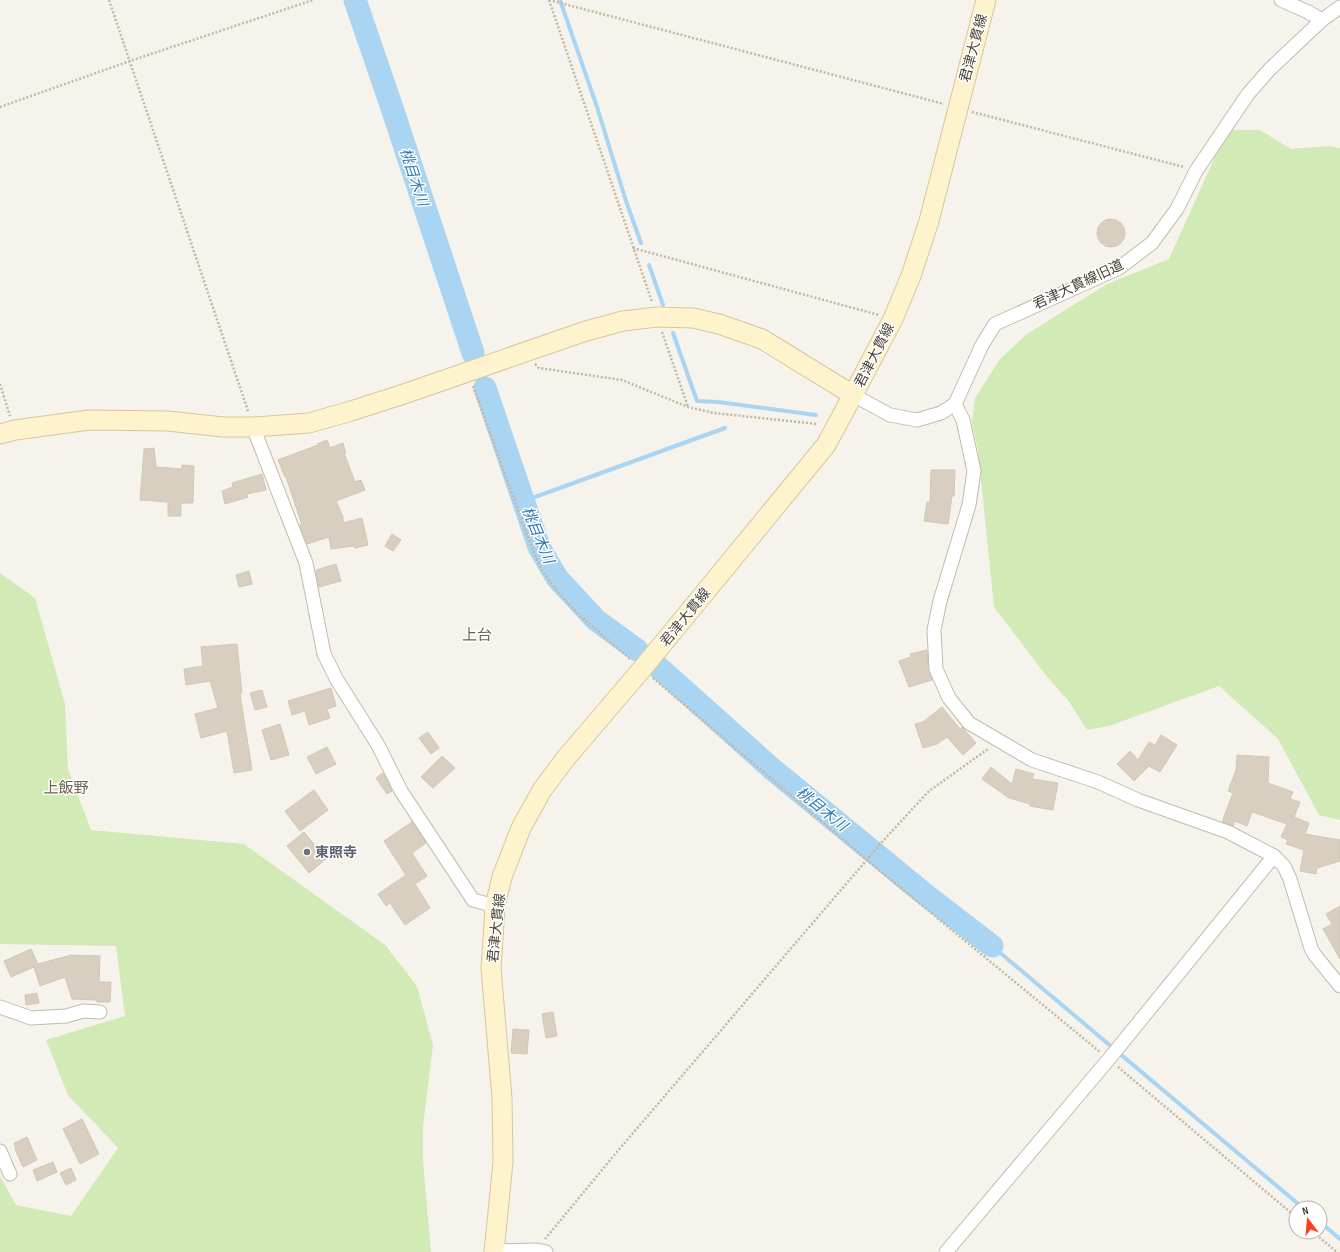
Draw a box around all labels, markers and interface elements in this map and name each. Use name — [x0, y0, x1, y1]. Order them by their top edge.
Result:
street label: 君津大貫線 — [956, 12, 991, 84]
water label: 桃目木川 — [395, 146, 432, 211]
street label: 君津大貫線旧道 — [1030, 256, 1126, 313]
street label: 君津大貫線 — [851, 320, 898, 390]
water label: 桃目木川 — [517, 504, 559, 568]
street label: 君津大貫線 — [657, 585, 714, 650]
district label: 上台 — [462, 626, 492, 645]
district label: 上飯野 — [43, 779, 89, 798]
water label: 桃目木川 — [792, 783, 853, 837]
place label: 東照寺 — [315, 844, 357, 861]
marker: 東照寺 — [302, 847, 312, 857]
street label: 君津大貫線 — [484, 892, 509, 964]
north arrow — [1288, 1200, 1328, 1240]
text: N — [1301, 1204, 1310, 1218]

